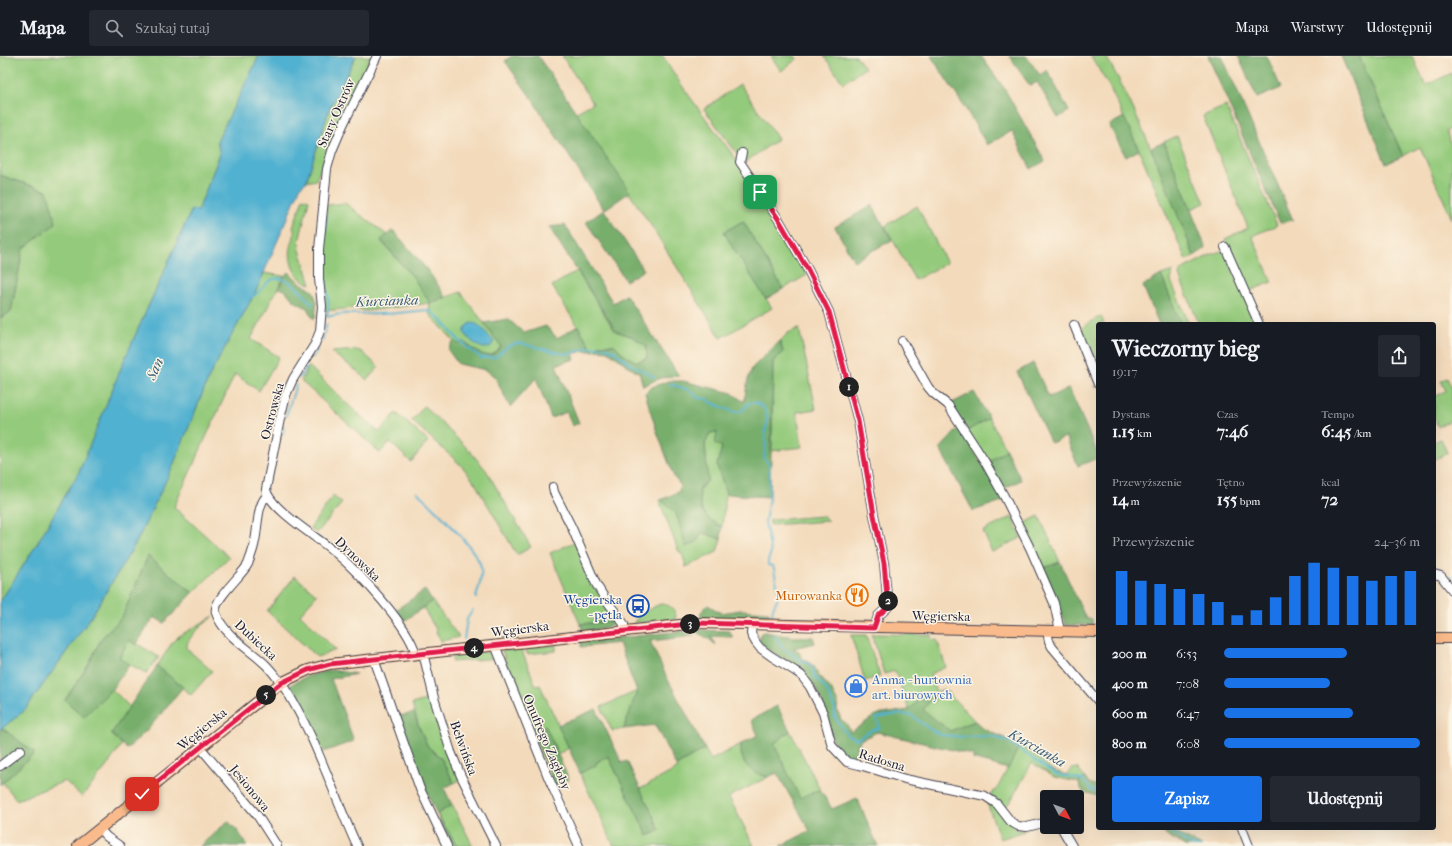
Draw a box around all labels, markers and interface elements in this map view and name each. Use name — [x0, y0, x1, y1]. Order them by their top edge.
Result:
search box — [89, 10, 369, 46]
text: Mapa — [20, 17, 65, 39]
icon: search — [103, 17, 125, 39]
text: Szukaj tutaj — [135, 19, 210, 37]
text: Mapa — [1235, 19, 1269, 36]
text: Warstwy — [1291, 19, 1344, 36]
text: Udostępnij — [1366, 19, 1432, 36]
street label: Stary Ostrów — [314, 76, 358, 150]
pin — [743, 175, 777, 209]
icon: arrive — [749, 181, 771, 203]
water label: Kurcianka — [354, 291, 419, 311]
button: share — [1378, 335, 1420, 377]
text: Wieczorny bieg — [1112, 336, 1259, 362]
water label: San — [142, 355, 167, 383]
text: 19:17 — [1112, 364, 1138, 379]
pin: 1 — [839, 377, 859, 397]
street label: Ostrowska — [257, 380, 287, 441]
text: 1 — [847, 380, 851, 393]
text: Dystans — [1112, 408, 1150, 421]
text: Czas — [1217, 408, 1238, 421]
text: Tempo — [1321, 408, 1354, 421]
text: 1.15 — [1112, 421, 1135, 441]
text: 7:46 — [1217, 421, 1248, 441]
text: 6:45 — [1321, 421, 1352, 441]
text: km — [1135, 427, 1152, 440]
text: /km — [1352, 427, 1371, 440]
text: Przewyższenie — [1112, 476, 1182, 489]
text: Tętno — [1217, 476, 1244, 489]
text: kcal — [1321, 476, 1340, 489]
text: 14 — [1112, 489, 1128, 509]
text: 155 — [1217, 489, 1237, 509]
text: 72 — [1321, 489, 1338, 509]
text: m — [1128, 495, 1140, 508]
text: bpm — [1237, 495, 1260, 508]
street label: Dynowska — [332, 534, 385, 585]
text: Przewyższenie — [1112, 534, 1195, 549]
text: 24–36 m — [1374, 534, 1420, 549]
restaurant icon: Murowanka — [844, 582, 870, 608]
place label: Murowanka — [775, 588, 843, 603]
pin: 2 — [878, 591, 898, 611]
place label: Węgierska - pętla — [562, 592, 623, 622]
bus stop icon: Węgierska - pętla — [625, 593, 651, 619]
text: 2 — [885, 594, 891, 607]
street label: Węgierska — [911, 608, 971, 624]
pin: 3 — [680, 614, 700, 634]
street label: Dubiecka — [232, 617, 281, 664]
text: 3 — [688, 617, 692, 630]
street label: Węgierska — [489, 618, 551, 640]
pin: 4 — [464, 638, 484, 658]
text: 4 — [471, 641, 477, 654]
text: 200 m — [1112, 646, 1147, 661]
text: 6:53 — [1176, 646, 1197, 661]
place label: Anma - hurtownia art. biurowych — [871, 672, 973, 702]
shop icon: Anma - hurtownia art. biurowych — [843, 673, 869, 699]
text: 400 m — [1112, 676, 1148, 691]
text: 7:08 — [1176, 676, 1199, 691]
pin: 5 — [256, 685, 276, 705]
text: 5 — [264, 688, 268, 701]
street label: Onufrego Zagłoby — [520, 692, 574, 793]
street label: Węgierska — [174, 704, 230, 754]
text: 600 m — [1112, 706, 1147, 721]
text: 6:47 — [1176, 706, 1200, 721]
street label: Bełwińska — [447, 719, 481, 778]
water label: Kurcianka — [1005, 724, 1068, 771]
text: 800 m — [1112, 736, 1146, 751]
text: 6:08 — [1176, 736, 1200, 751]
street label: Radosna — [857, 746, 908, 774]
street label: Jesionowa — [226, 761, 274, 815]
button: Zapisz — [1112, 776, 1262, 822]
button: Udostępnij — [1270, 776, 1420, 822]
pin — [125, 777, 159, 811]
icon: check — [131, 783, 153, 805]
north arrow — [1040, 790, 1084, 834]
map controls — [1040, 790, 1084, 834]

